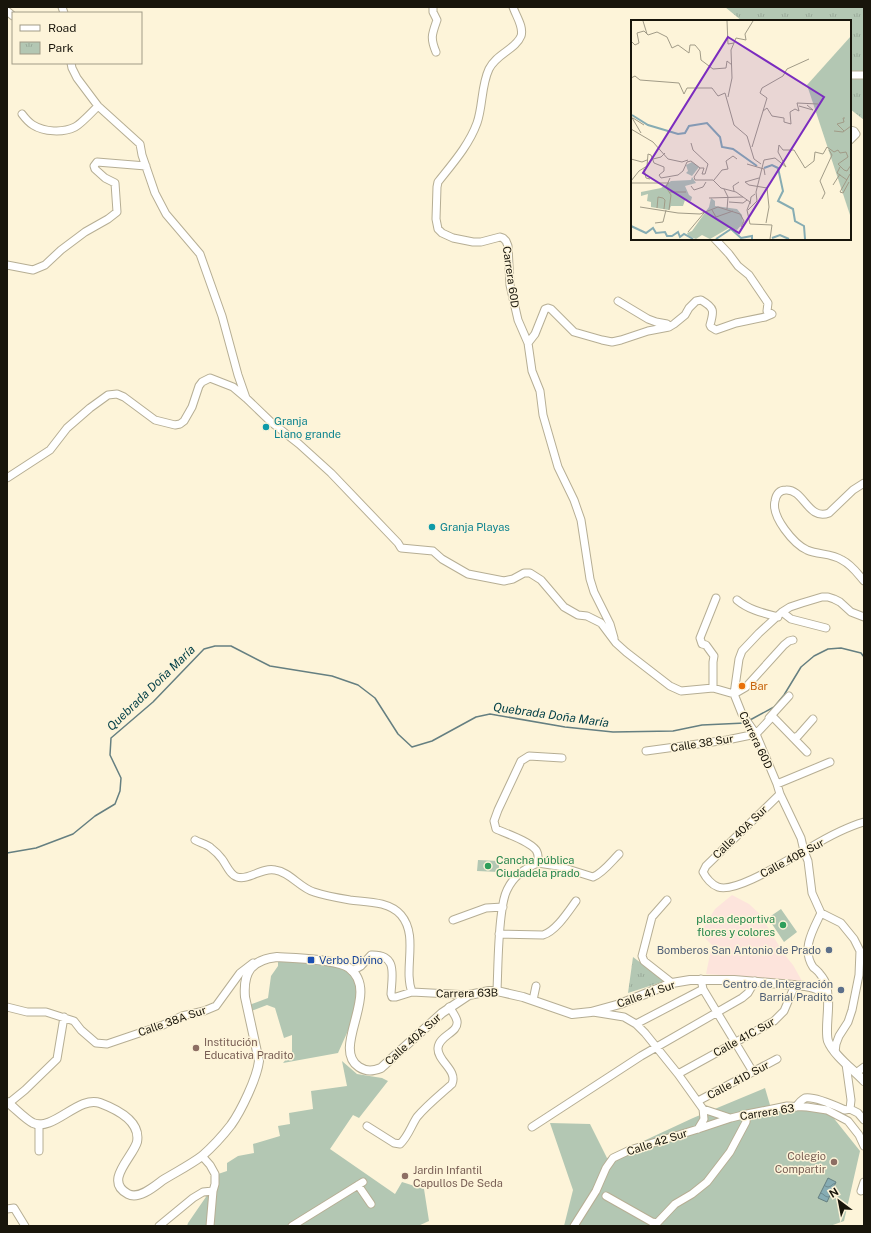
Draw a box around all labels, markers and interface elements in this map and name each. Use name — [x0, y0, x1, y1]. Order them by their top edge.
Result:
legend — [12, 12, 142, 64]
inset map — [631, 20, 851, 240]
text: Road — [48, 21, 76, 35]
text: Park — [48, 41, 74, 55]
street label: Carrera 60D — [501, 245, 521, 309]
place label: Granja Llano grande — [274, 415, 341, 440]
marker: Granja Llano grande — [261, 422, 271, 432]
place label: Granja Playas — [440, 521, 510, 533]
marker: Granja Playas — [427, 522, 437, 532]
water label: Quebrada Doña María — [104, 642, 198, 734]
place label: Bar — [750, 680, 768, 692]
marker: Bar — [737, 681, 747, 691]
water label: Quebrada Doña María — [492, 700, 610, 730]
street label: Carrera 60D — [737, 709, 775, 771]
street label: Calle 38 Sur — [670, 732, 734, 754]
street label: Calle 40A Sur — [710, 803, 770, 861]
street label: Calle 40B Sur — [758, 836, 826, 880]
place label: Cancha pública Ciudadela prado — [496, 854, 580, 879]
marker: Cancha pública Ciudadela prado — [483, 861, 493, 871]
place label: placa deportiva flores y colores — [696, 913, 775, 938]
marker: placa deportiva flores y colores — [778, 920, 788, 930]
place label: Bomberos San Antonio de Prado — [657, 944, 821, 956]
marker: Bomberos San Antonio de Prado — [824, 945, 834, 955]
place label: Verbo Divino — [319, 954, 383, 966]
marker: Verbo Divino — [306, 955, 316, 965]
street label: Calle 41 Sur — [615, 978, 677, 1010]
place label: Centro de Integración Barrial Pradito — [723, 978, 833, 1003]
marker: Centro de Integración Barrial Pradito — [836, 985, 846, 995]
street label: Carrera 63B — [436, 986, 498, 1000]
street label: Calle 38A Sur — [136, 1004, 208, 1038]
street label: Calle 40A Sur — [383, 1011, 443, 1067]
street label: Calle 41C Sur — [711, 1015, 777, 1059]
place label: Institución Educativa Pradito — [204, 1036, 294, 1061]
marker: Institución Educativa Pradito — [191, 1043, 201, 1053]
street label: Calle 41D Sur — [705, 1059, 771, 1101]
street label: Carrera 63 — [739, 1102, 795, 1122]
street label: Calle 42 Sur — [625, 1127, 689, 1157]
place label: Colegio Compartir — [775, 1150, 826, 1175]
marker: Colegio Compartir — [829, 1157, 839, 1167]
place label: Jardin Infantil Capullos De Seda — [413, 1164, 503, 1189]
marker: Jardin Infantil Capullos De Seda — [400, 1171, 410, 1181]
north arrow — [819, 1181, 859, 1221]
text: N — [827, 1185, 841, 1200]

